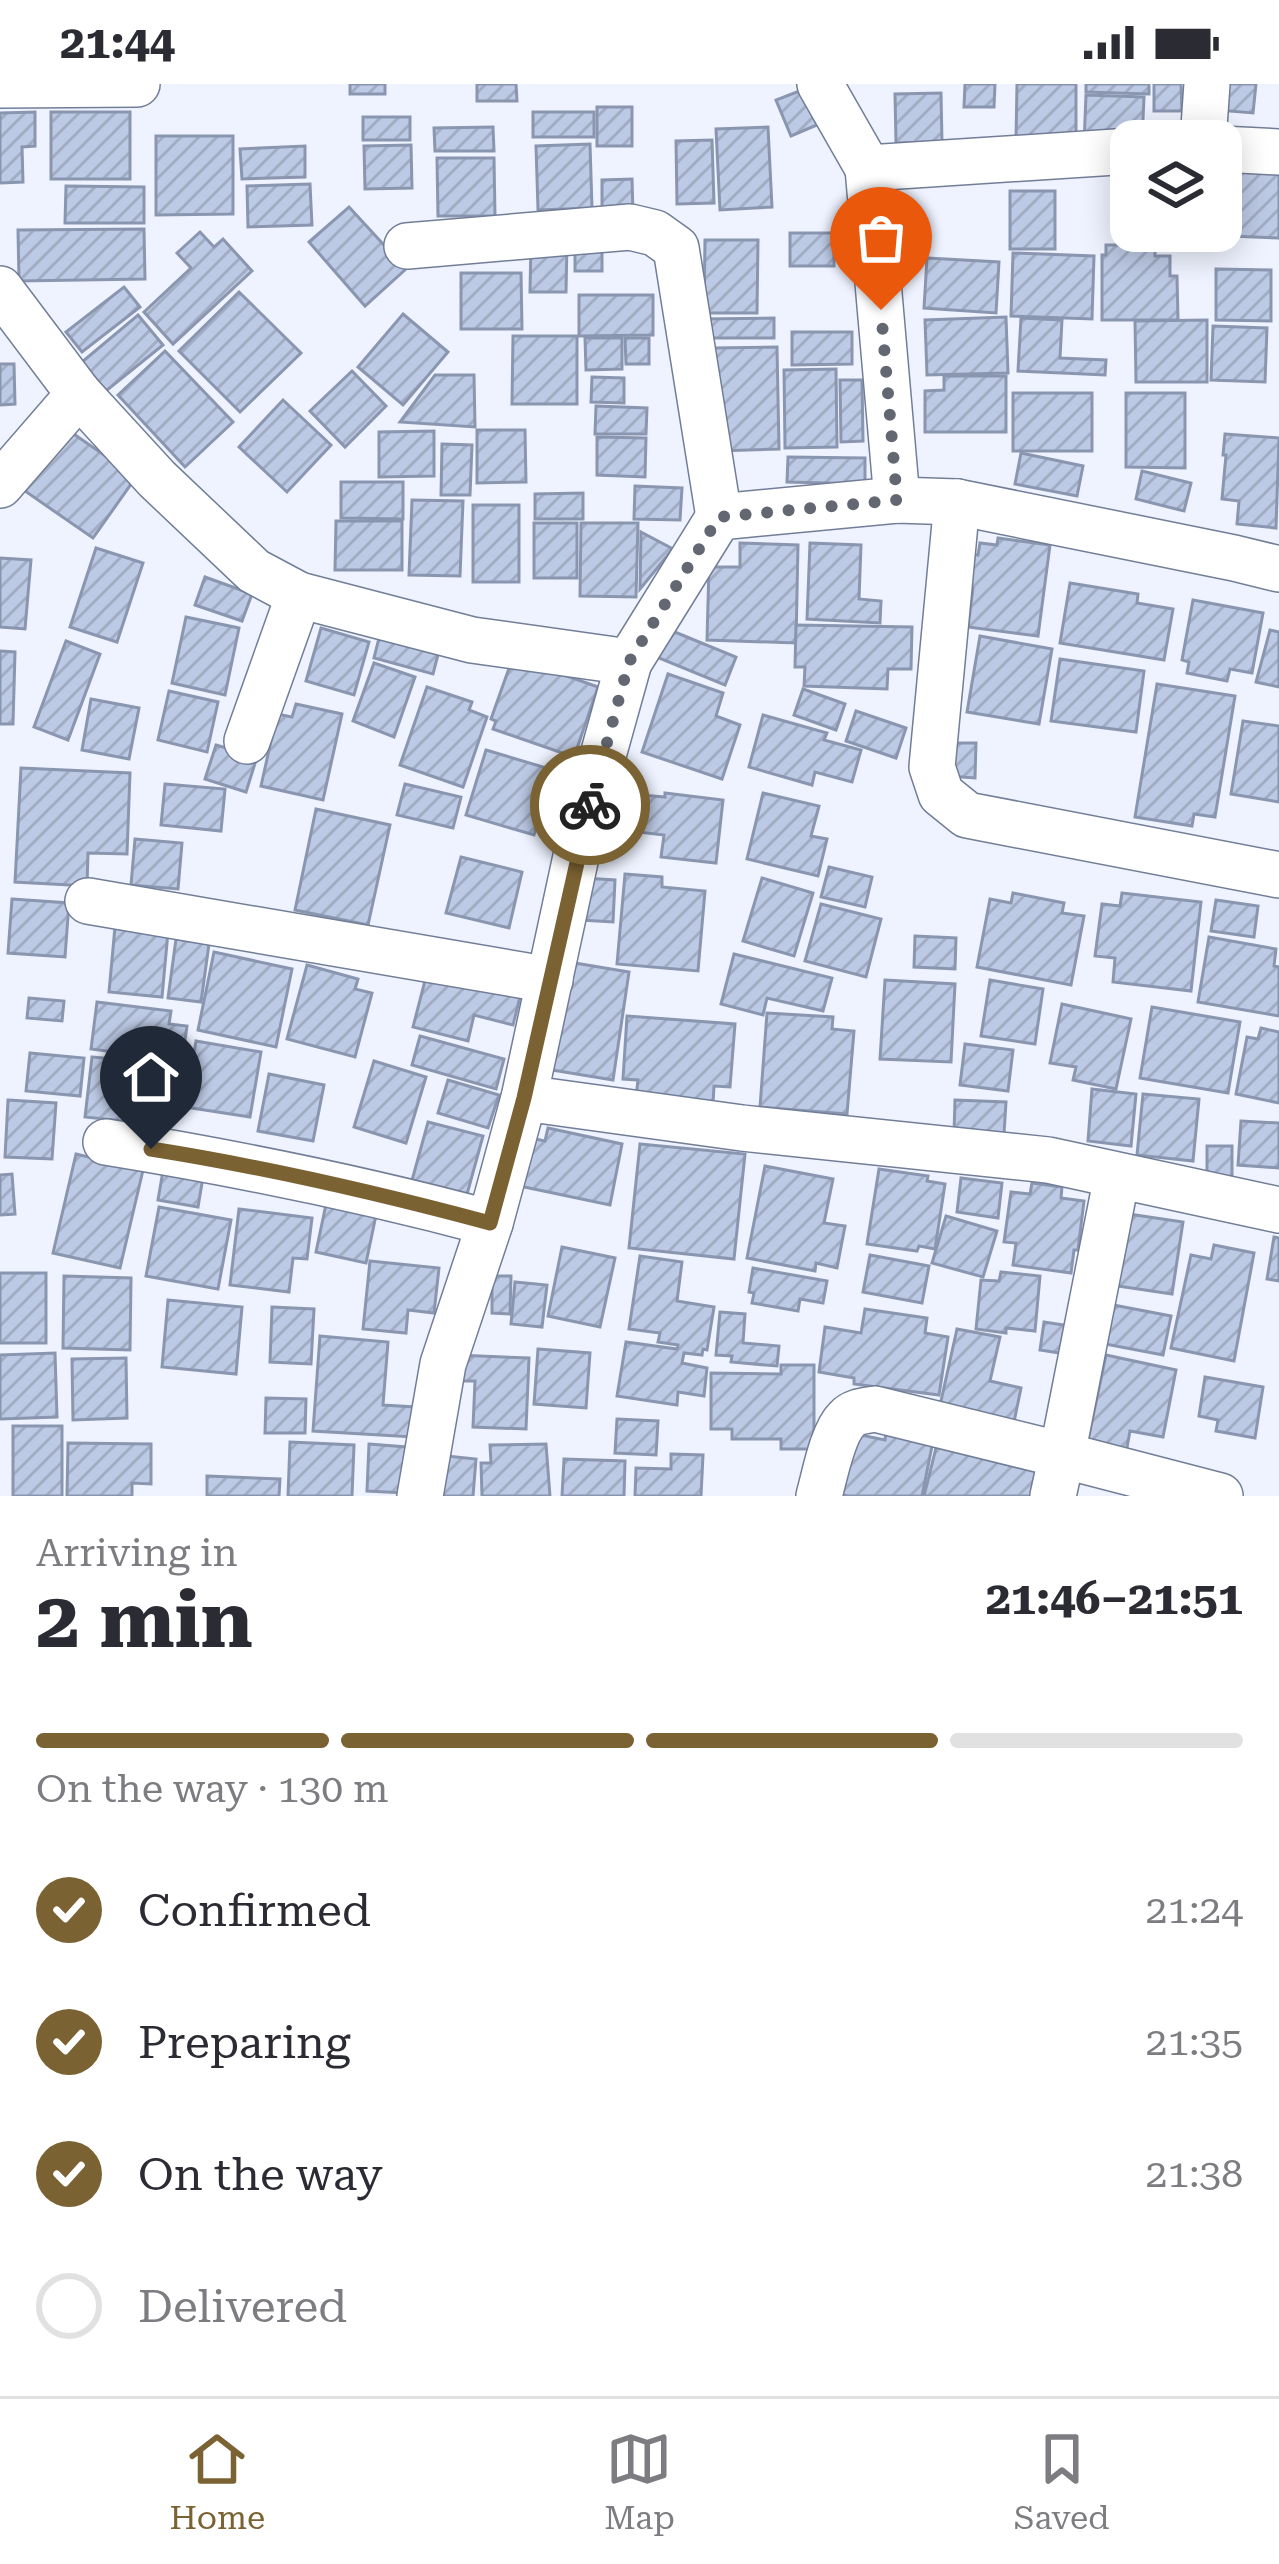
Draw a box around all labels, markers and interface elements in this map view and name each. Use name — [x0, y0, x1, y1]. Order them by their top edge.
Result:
text: 21:44 — [60, 16, 175, 69]
map controls — [1110, 120, 1242, 252]
button: layers — [1110, 120, 1242, 252]
pin — [830, 187, 932, 310]
icon: bag — [848, 205, 914, 271]
courier — [530, 745, 650, 865]
icon: bike — [557, 772, 623, 838]
pin — [100, 1026, 202, 1149]
icon: home — [118, 1044, 184, 1110]
text: Arriving in — [36, 1530, 238, 1576]
text: 21:46–21:51 — [986, 1572, 1243, 1625]
text: 2 min — [36, 1575, 253, 1666]
text: On the way · 130 m — [36, 1766, 388, 1812]
icon: check — [36, 1877, 102, 1943]
text: Confirmed — [138, 1884, 371, 1937]
text: 21:24 — [1146, 1887, 1243, 1933]
icon: check — [36, 2009, 102, 2075]
text: Preparing — [138, 2016, 351, 2069]
text: 21:35 — [1146, 2019, 1243, 2065]
icon: check — [36, 2141, 102, 2207]
text: On the way — [138, 2148, 383, 2201]
text: 21:38 — [1146, 2151, 1243, 2197]
text: Delivered — [138, 2280, 347, 2333]
tab: Home — [170, 2426, 265, 2537]
tab: Map — [604, 2426, 675, 2537]
tab: Saved — [1014, 2426, 1109, 2537]

